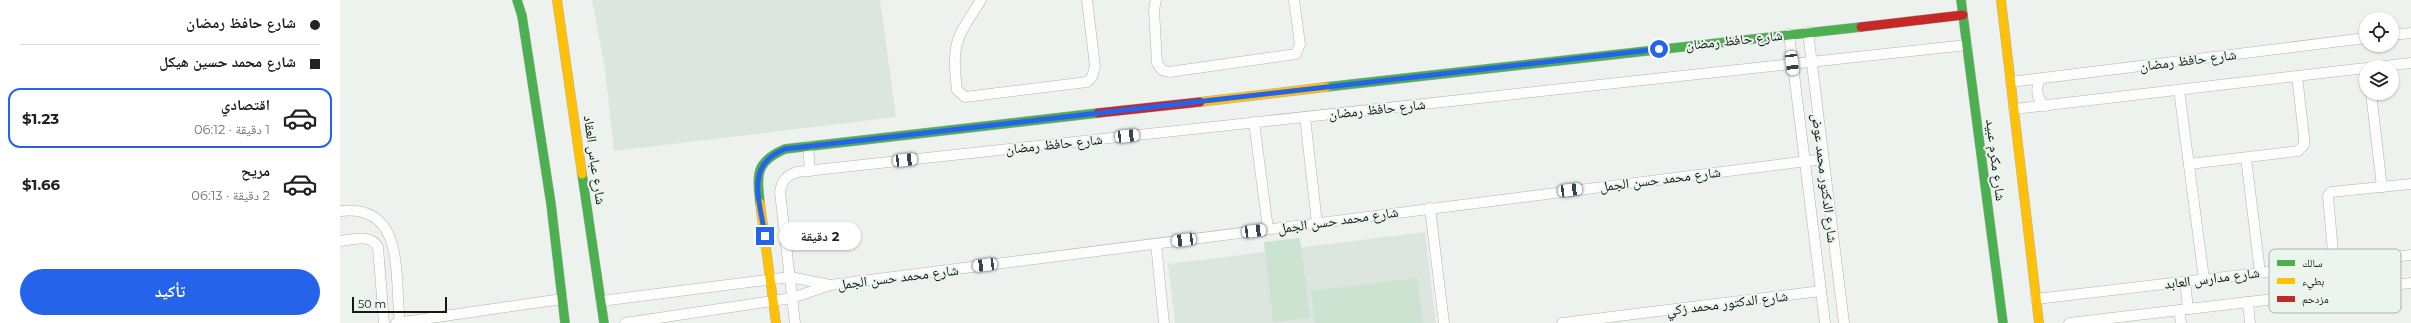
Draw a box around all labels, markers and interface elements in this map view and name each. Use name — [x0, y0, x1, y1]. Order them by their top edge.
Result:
map controls — [2359, 12, 2399, 100]
button: locate — [2359, 12, 2399, 52]
text: شارع حافظ رمضان — [186, 13, 296, 32]
street label: شارع حافظ رمضان — [1685, 26, 1784, 55]
route start — [1650, 40, 1668, 58]
street label: شارع حافظ رمضان — [2138, 45, 2238, 76]
car — [1785, 50, 1799, 76]
text: شارع محمد حسين هيكل — [159, 52, 296, 71]
button: layers — [2359, 60, 2399, 100]
text: اقتصادي — [221, 95, 270, 114]
street label: شارع حافظ رمضان — [1328, 95, 1427, 124]
icon: car — [282, 100, 318, 136]
text: $1.23 — [22, 109, 59, 128]
street label: شارع الدكتور محمد عوض — [1807, 112, 1842, 244]
street label: شارع عباس العقاد — [579, 114, 610, 206]
street label: شارع مكرم عبيد — [1981, 118, 2010, 202]
text: 1 دقيقة · 06:12 — [194, 121, 270, 137]
car — [1114, 129, 1140, 143]
street label: شارع حافظ رمضان — [1005, 130, 1104, 159]
car — [892, 153, 918, 167]
text: مريح — [241, 161, 270, 180]
street label: شارع محمد حسن الجمل — [1598, 163, 1722, 196]
icon: car — [282, 166, 318, 202]
text: $1.66 — [22, 175, 60, 194]
car — [1557, 183, 1583, 197]
text: 2 دقيقة · 06:13 — [191, 187, 270, 203]
street label: شارع محمد حسن الجمل — [1276, 203, 1400, 238]
callout: 2 دقيقة — [779, 222, 861, 250]
car — [1241, 224, 1267, 238]
route end — [756, 227, 774, 245]
text: 2 دقيقة — [801, 228, 839, 244]
car — [1171, 233, 1197, 247]
legend — [2269, 249, 2401, 313]
text: سالك — [2302, 256, 2322, 270]
car — [972, 258, 998, 272]
street label: شارع محمد حسن الجمل — [836, 261, 960, 294]
street label: شارع مدارس العابد — [2163, 263, 2261, 294]
button: تأكيد — [20, 269, 320, 315]
text: بطيء — [2302, 274, 2324, 290]
street label: شارع الدكتور محمد زكي — [1665, 287, 1789, 322]
text: مزدحم — [2302, 292, 2329, 307]
scale bar — [352, 295, 447, 314]
text: 50 m — [358, 297, 386, 311]

